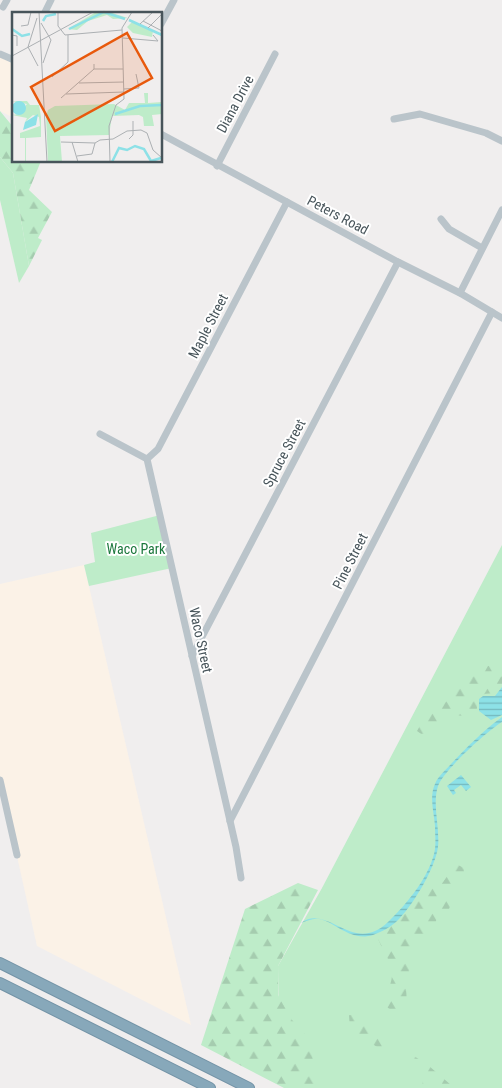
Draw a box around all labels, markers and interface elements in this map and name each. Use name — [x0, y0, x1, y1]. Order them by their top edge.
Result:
inset map — [12, 12, 162, 162]
street label: Diana Drive — [213, 72, 257, 135]
street label: Peters Road — [305, 192, 371, 238]
street label: Maple Street — [185, 291, 231, 361]
street label: Spruce Street — [260, 416, 308, 490]
street label: Pine Street — [329, 530, 371, 592]
park label: Waco Park — [107, 541, 166, 557]
street label: Waco Street — [186, 606, 216, 674]

